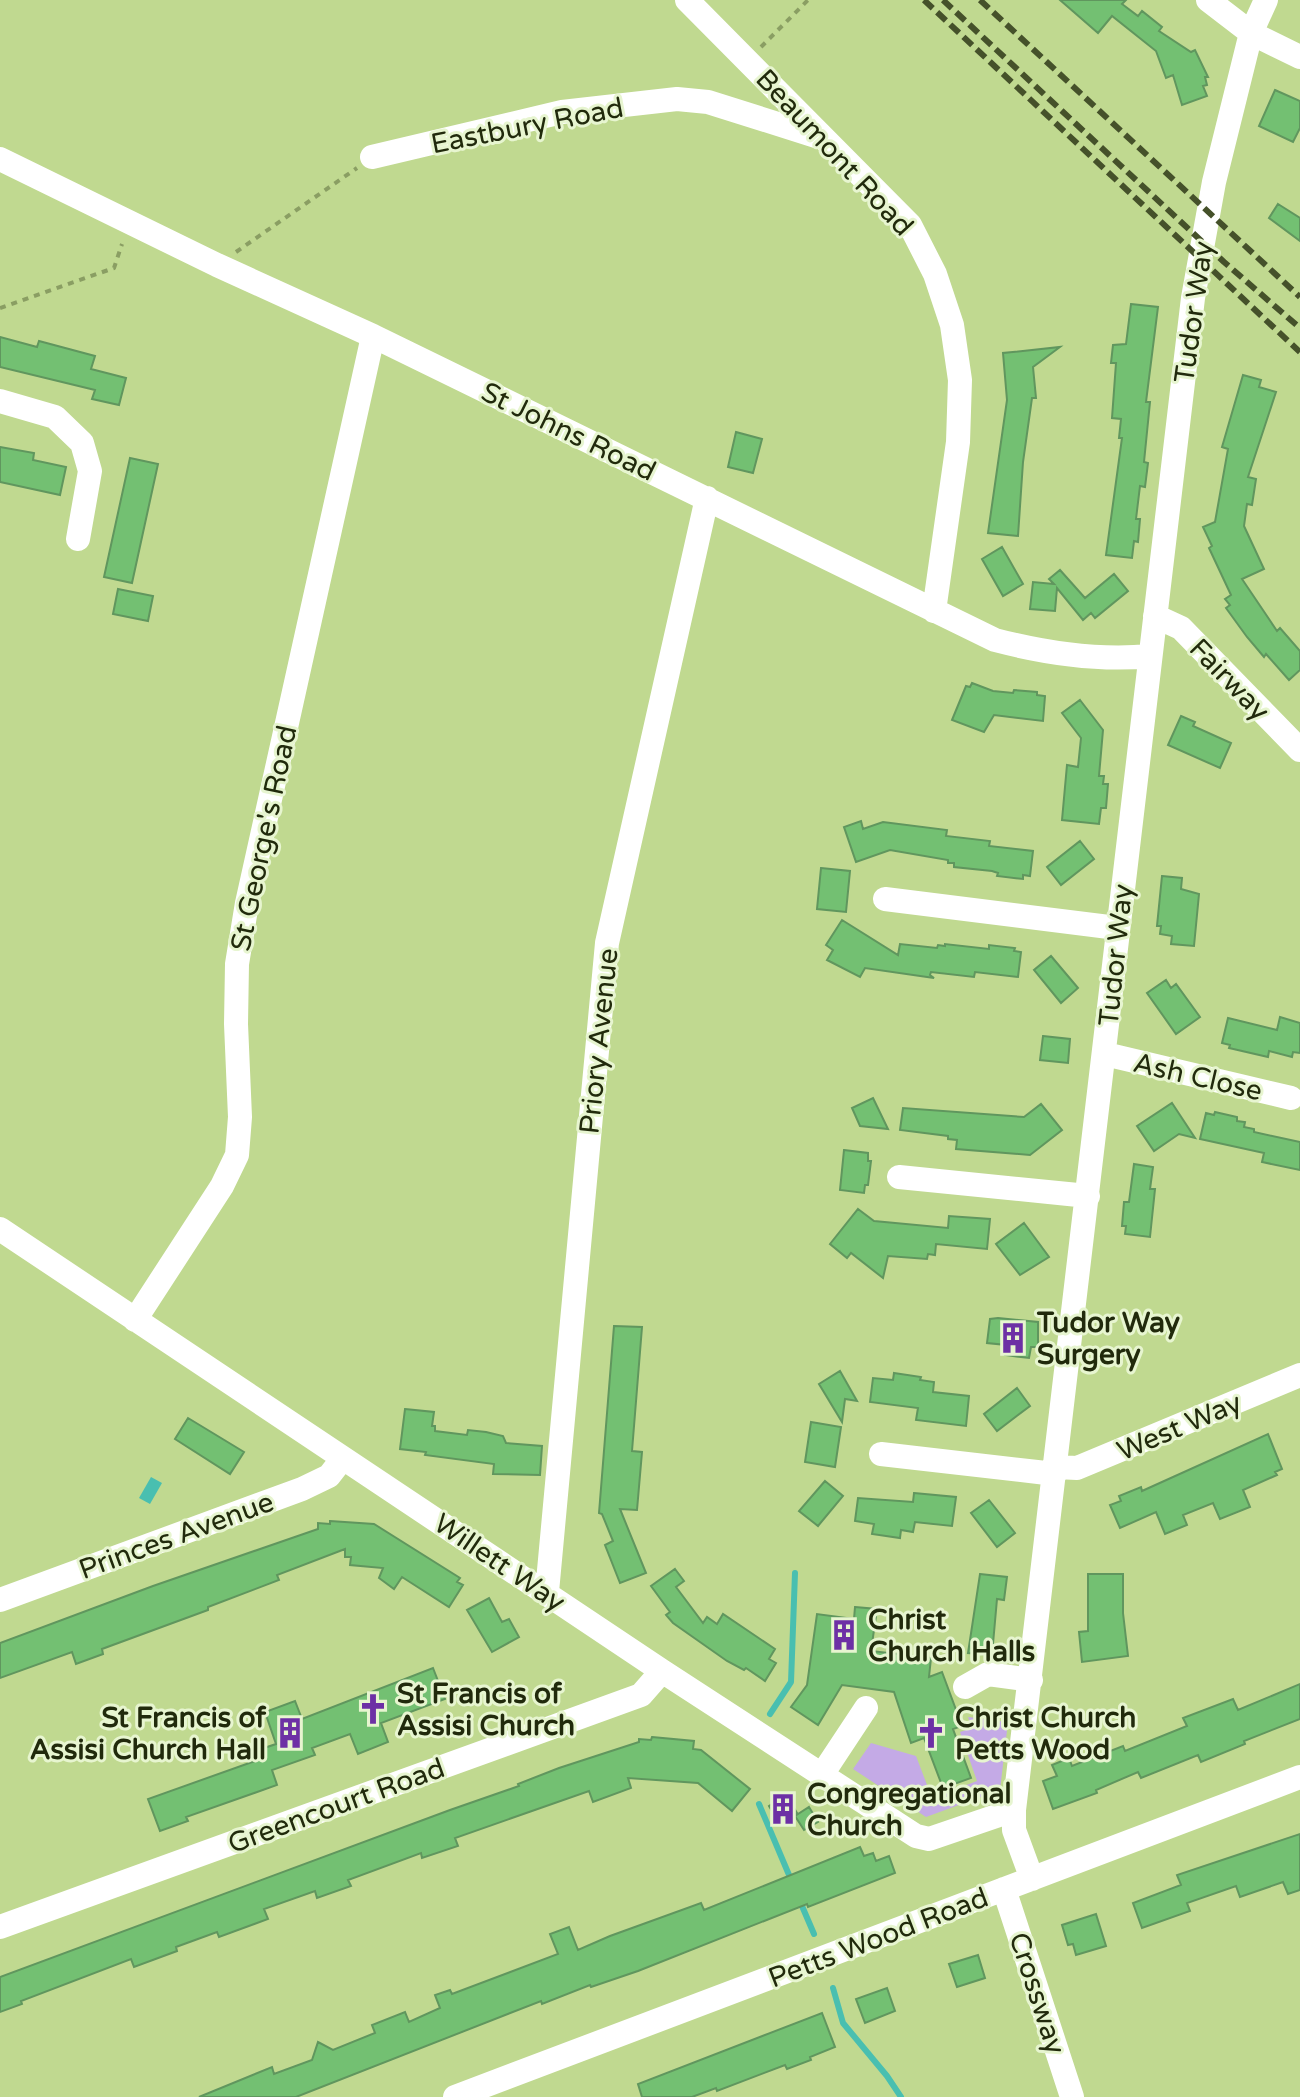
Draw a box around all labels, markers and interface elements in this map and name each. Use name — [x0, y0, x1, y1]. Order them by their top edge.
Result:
street label: Beaumont Road — [748, 62, 920, 243]
street label: Eastbury Road — [428, 91, 626, 161]
street label: Tudor Way — [1167, 239, 1221, 385]
street label: St Johns Road — [476, 375, 661, 489]
street label: Fairway — [1182, 632, 1277, 728]
street label: St George's Road — [223, 722, 304, 954]
street label: Tudor Way — [1092, 882, 1140, 1028]
street label: Priory Avenue — [572, 947, 626, 1136]
street label: Ash Close — [1130, 1046, 1266, 1108]
place label: Tudor Way Surgery — [1036, 1306, 1180, 1372]
building icon: Tudor Way Surgery — [996, 1321, 1030, 1355]
street label: West Way — [1112, 1385, 1247, 1468]
street label: Princes Avenue — [74, 1485, 278, 1587]
street label: Willett Way — [427, 1506, 572, 1619]
place label: Christ Church Halls — [868, 1603, 1035, 1669]
building icon: Christ Church Halls — [827, 1618, 861, 1652]
place label: St Francis of Assisi Church — [397, 1677, 575, 1743]
church icon: St Francis of Assisi Church — [356, 1692, 390, 1726]
place label: St Francis of Assisi Church Hall — [30, 1701, 267, 1767]
place label: Christ Church Petts Wood — [955, 1701, 1136, 1767]
building icon: St Francis of Assisi Church Hall — [273, 1716, 307, 1750]
church icon: Christ Church Petts Wood — [914, 1716, 948, 1750]
street label: Greencourt Road — [223, 1751, 449, 1861]
place label: Congregational Church — [807, 1777, 1011, 1843]
building icon: Congregational Church — [766, 1792, 800, 1826]
street label: Petts Wood Road — [764, 1880, 993, 1996]
street label: Crossway — [1001, 1928, 1073, 2058]

